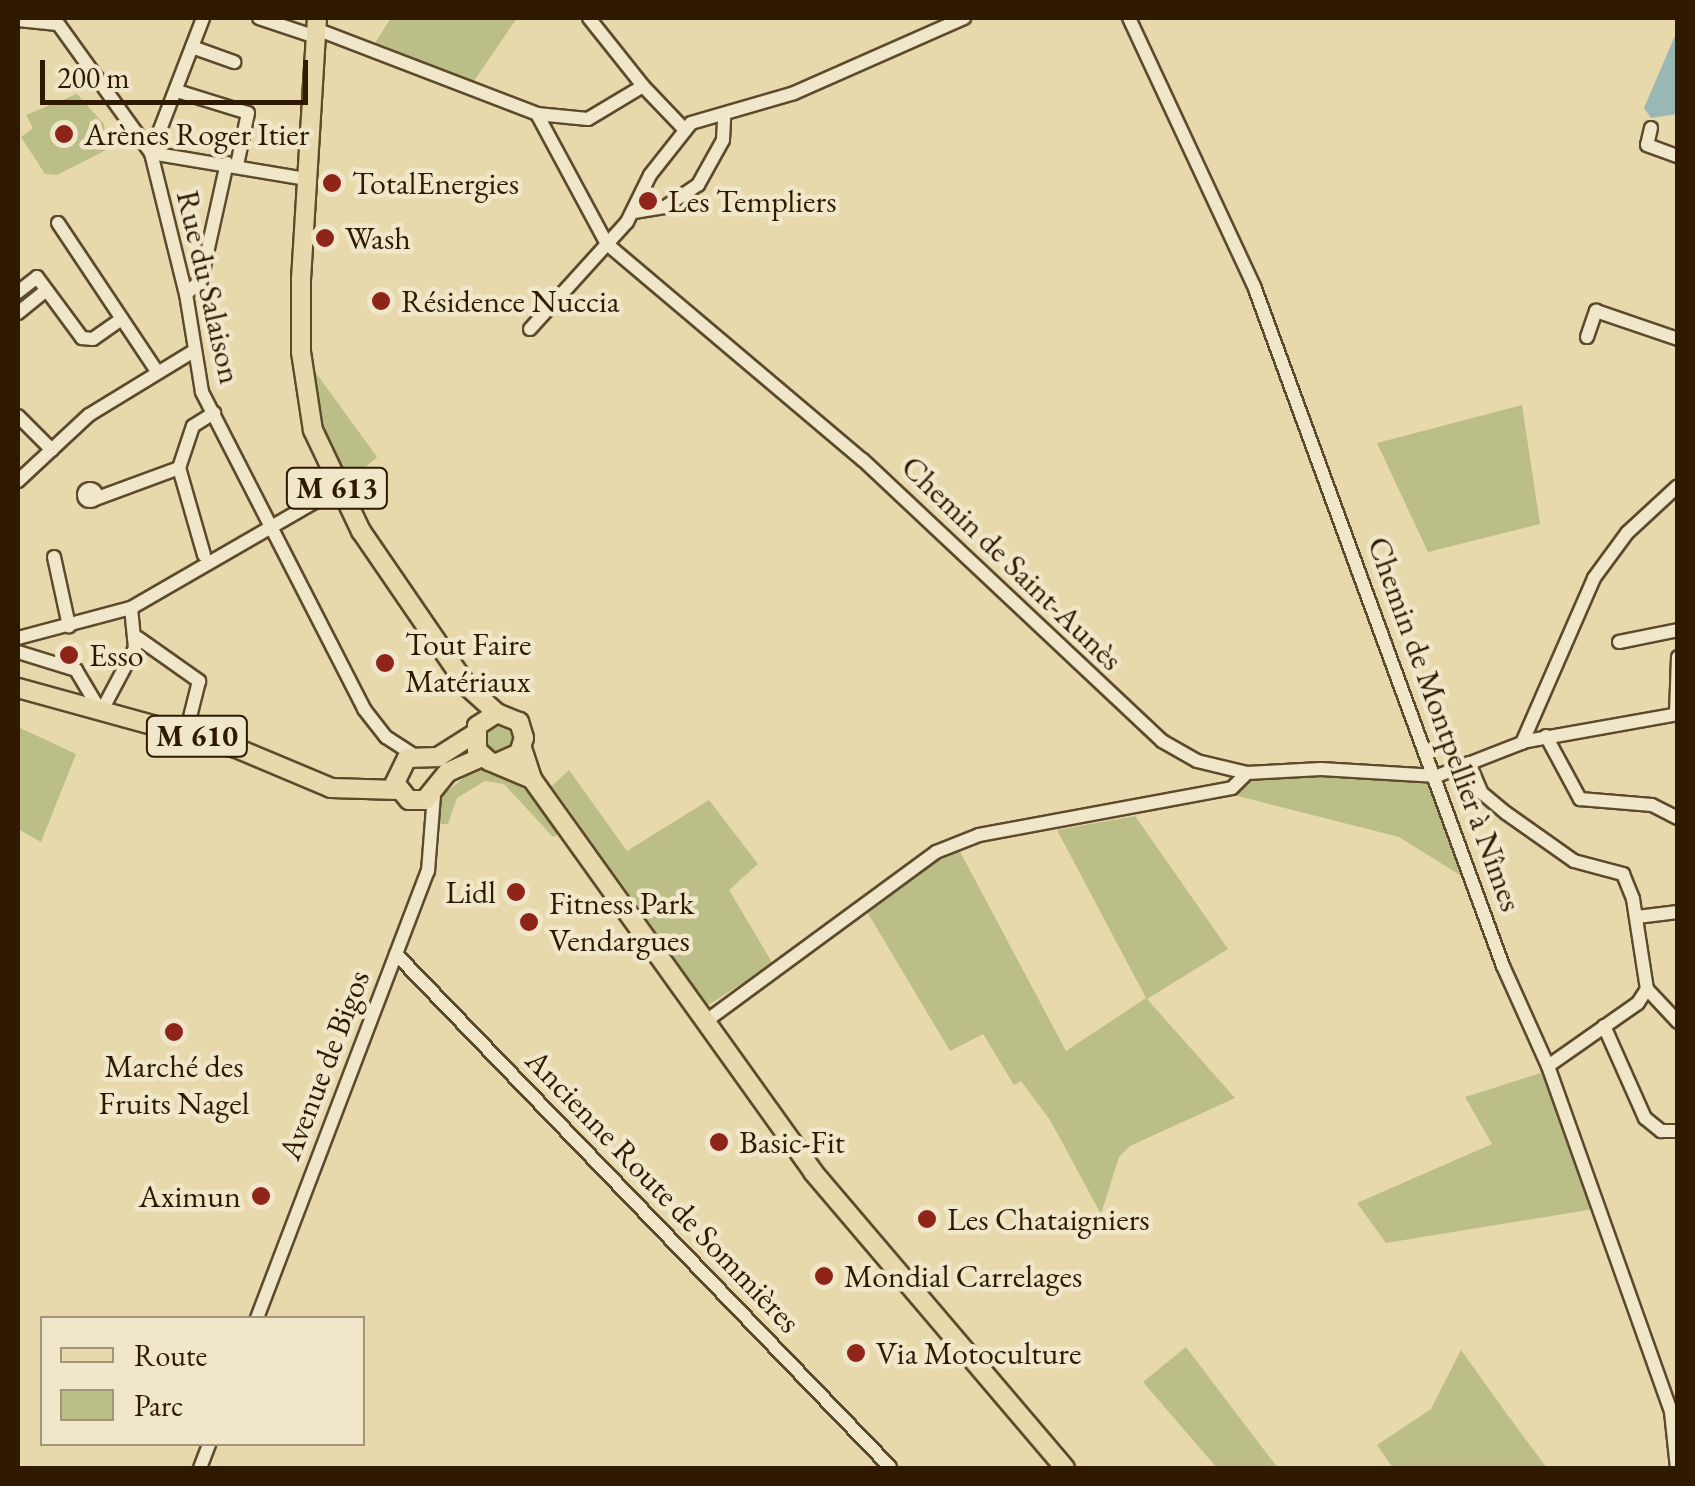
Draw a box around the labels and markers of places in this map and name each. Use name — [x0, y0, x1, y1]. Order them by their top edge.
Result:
place label: Arènes Roger Itier — [84, 115, 310, 153]
marker: Arènes Roger Itier — [53, 123, 75, 145]
place label: TotalEnergies — [352, 164, 519, 202]
marker: TotalEnergies — [321, 172, 343, 194]
place label: Les Templiers — [668, 182, 837, 220]
marker: Les Templiers — [637, 190, 659, 212]
place label: Wash — [345, 219, 411, 257]
marker: Wash — [314, 227, 336, 249]
place label: Résidence Nuccia — [401, 282, 620, 320]
marker: Résidence Nuccia — [370, 290, 392, 312]
place label: Tout Faire Matériaux — [405, 626, 531, 701]
place label: Esso — [89, 636, 144, 674]
marker: Esso — [58, 644, 80, 666]
marker: Tout Faire Matériaux — [374, 652, 396, 674]
place label: Lidl — [446, 873, 496, 911]
marker: Lidl — [505, 881, 527, 903]
place label: Fitness Park Vendargues — [549, 885, 694, 960]
marker: Fitness Park Vendargues — [518, 911, 540, 933]
marker: Marché des Fruits Nagel — [163, 1021, 185, 1043]
place label: Marché des Fruits Nagel — [99, 1048, 249, 1123]
place label: Basic-Fit — [739, 1123, 845, 1161]
marker: Basic-Fit — [708, 1131, 730, 1153]
place label: Aximun — [139, 1177, 241, 1215]
marker: Aximun — [250, 1185, 272, 1207]
place label: Les Chataigniers — [947, 1200, 1150, 1238]
marker: Les Chataigniers — [916, 1208, 938, 1230]
place label: Mondial Carrelages — [844, 1257, 1082, 1295]
marker: Mondial Carrelages — [813, 1265, 835, 1287]
place label: Via Motoculture — [876, 1334, 1081, 1372]
marker: Via Motoculture — [845, 1342, 867, 1364]

